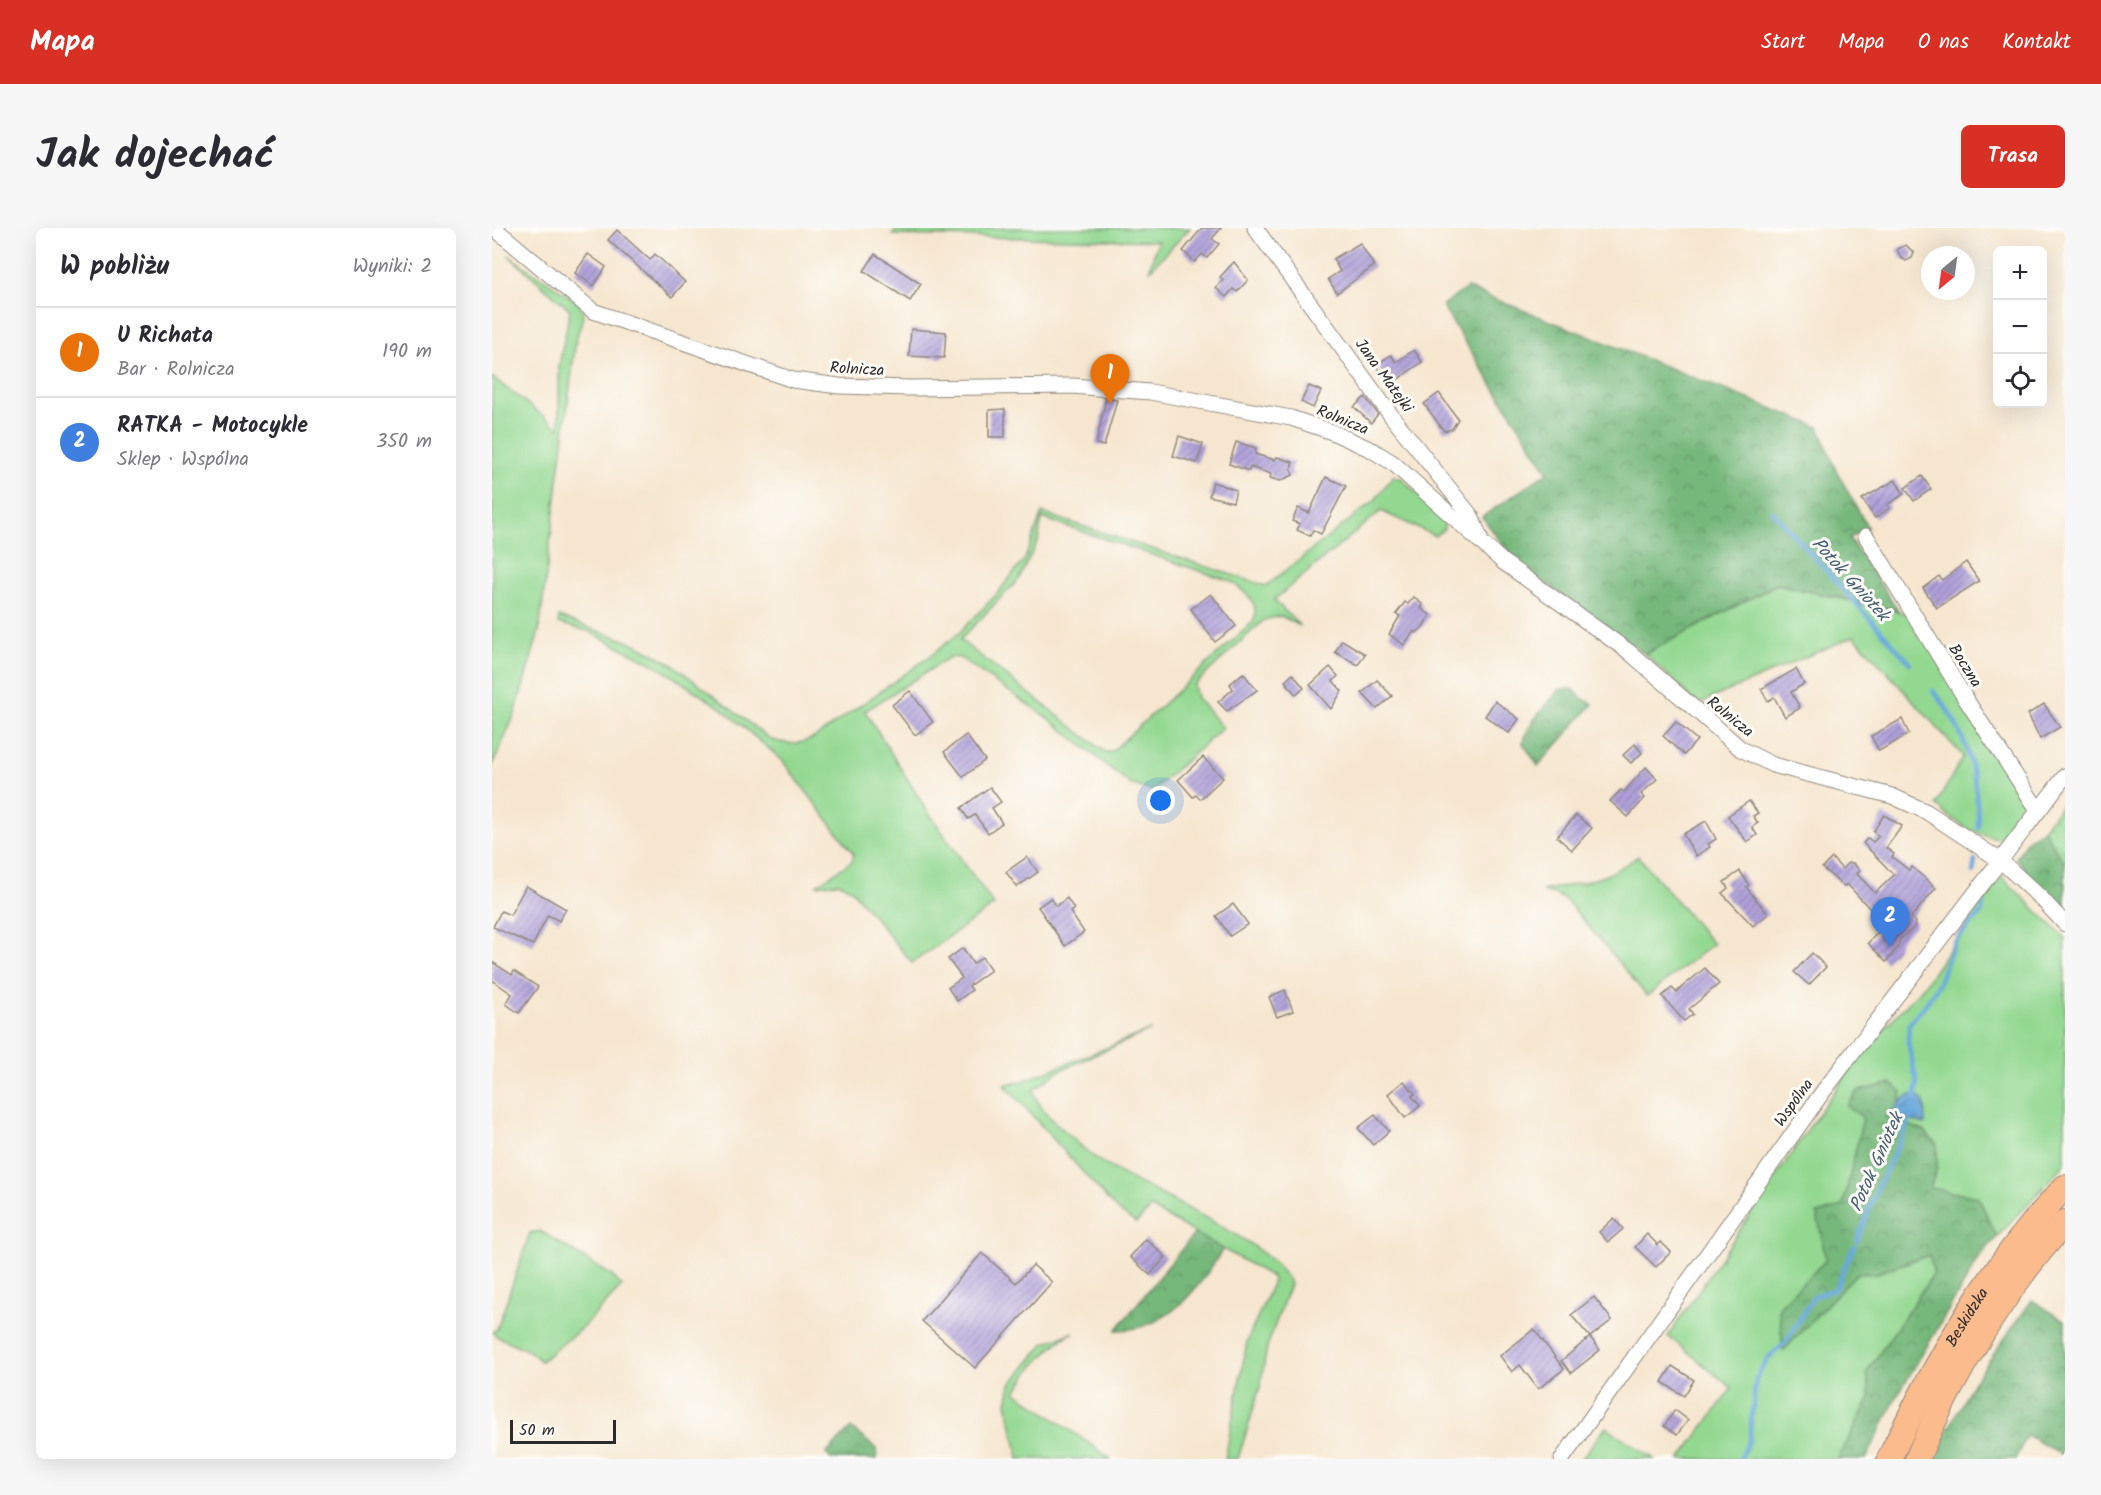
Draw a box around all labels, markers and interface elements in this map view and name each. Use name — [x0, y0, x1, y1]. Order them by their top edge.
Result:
text: Mapa — [30, 20, 95, 65]
text: Start — [1761, 26, 1805, 59]
text: Mapa — [1838, 26, 1885, 59]
text: O nas — [1918, 26, 1969, 59]
text: Kontakt — [2002, 26, 2071, 59]
text: Jak dojechać — [36, 123, 274, 190]
button: Trasa — [1961, 125, 2065, 188]
text: W pobliżu — [60, 246, 169, 288]
north arrow — [1921, 246, 1975, 300]
map controls — [1993, 246, 2047, 408]
button: + — [1993, 246, 2047, 300]
text: Wyniki: 2 — [353, 251, 432, 283]
button: − — [1993, 300, 2047, 354]
text: U Richata — [117, 319, 213, 354]
street label: Jana Matejki — [1348, 334, 1420, 419]
text: 1 — [76, 336, 83, 368]
text: 190 m — [382, 336, 432, 368]
text: Bar · Rolnicza — [117, 354, 235, 386]
pin: 1 — [1090, 354, 1130, 404]
button: locate — [1993, 354, 2047, 408]
street label: Rolnicza — [829, 356, 885, 383]
street label: Rolnicza — [1312, 399, 1372, 442]
text: RATKA - Motocykle — [117, 409, 308, 444]
text: 2 — [74, 426, 85, 458]
text: 350 m — [376, 426, 432, 458]
text: Sklep · Wspólna — [117, 444, 249, 476]
water label: Potok Gniotek — [1804, 531, 1898, 631]
street label: Boczna — [1942, 639, 1988, 693]
street label: Rolnicza — [1701, 690, 1759, 744]
your location — [1146, 786, 1175, 815]
pin: 2 — [1870, 898, 1910, 947]
street label: Wspólna — [1768, 1074, 1820, 1132]
water label: Potok Gniotek — [1843, 1106, 1913, 1217]
street label: Beskidzka — [1940, 1283, 1995, 1352]
scale bar — [510, 1417, 616, 1444]
text: 50 m — [519, 1418, 555, 1443]

